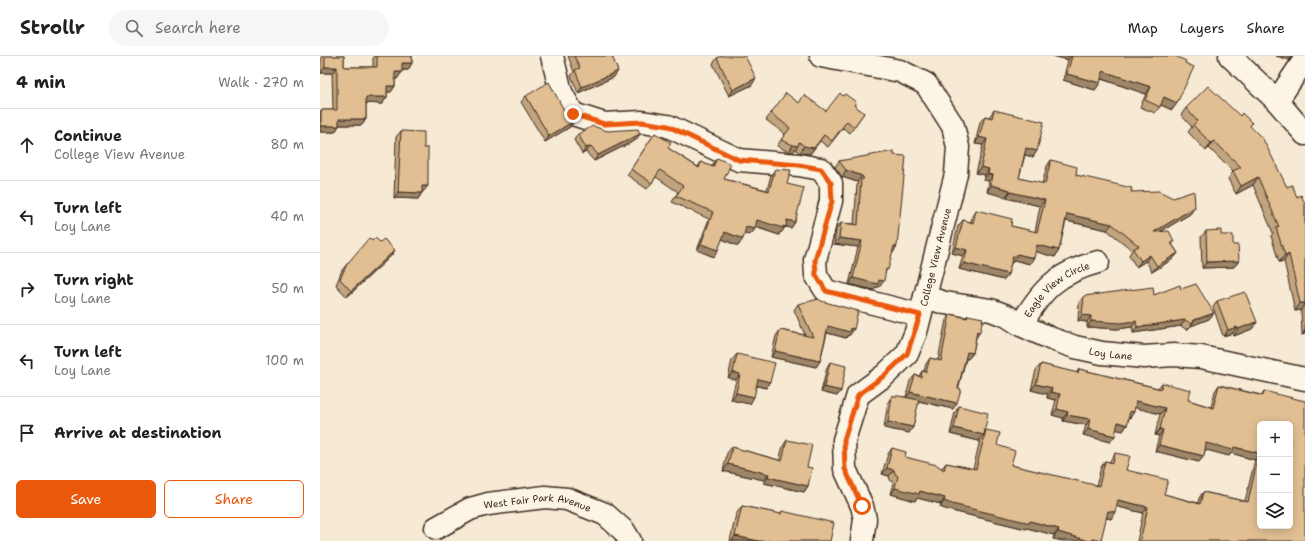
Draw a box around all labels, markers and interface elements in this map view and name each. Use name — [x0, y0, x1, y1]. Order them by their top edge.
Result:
search box — [109, 10, 389, 46]
text: Strollr — [20, 15, 85, 40]
icon: search — [123, 17, 145, 39]
text: Search here — [155, 18, 241, 38]
text: Map — [1128, 19, 1158, 37]
text: Layers — [1180, 19, 1224, 37]
text: Share — [1246, 19, 1285, 37]
text: 4 min — [16, 71, 66, 93]
text: Walk · 270 m — [218, 74, 304, 91]
route end — [564, 105, 582, 123]
text: Continue — [54, 126, 122, 146]
icon: ahead — [16, 134, 38, 156]
text: 80 m — [270, 136, 304, 153]
text: College View Avenue — [54, 146, 185, 163]
text: Turn left — [54, 198, 122, 218]
icon: left — [16, 206, 38, 228]
street label: College View Avenue — [917, 206, 954, 308]
text: 40 m — [270, 208, 304, 225]
text: Loy Lane — [54, 218, 111, 235]
street label: Eagle View Circle — [1021, 259, 1092, 320]
text: Turn right — [54, 270, 134, 290]
icon: right — [16, 278, 38, 300]
text: 50 m — [271, 280, 304, 297]
text: Loy Lane — [54, 290, 111, 307]
text: Turn left — [54, 342, 122, 362]
street label: Loy Lane — [1088, 344, 1133, 363]
icon: left — [16, 350, 38, 372]
text: 100 m — [265, 352, 304, 369]
text: Loy Lane — [54, 362, 111, 379]
map controls — [1257, 421, 1293, 529]
button: + — [1257, 421, 1293, 457]
icon: arrive — [16, 422, 38, 444]
text: Arrive at destination — [54, 423, 222, 443]
button: − — [1257, 457, 1293, 493]
button: Save — [16, 480, 156, 518]
button: Share — [164, 480, 304, 518]
street label: West Fair Park Avenue — [483, 491, 593, 515]
button: layers — [1257, 493, 1293, 529]
route start — [853, 497, 871, 515]

